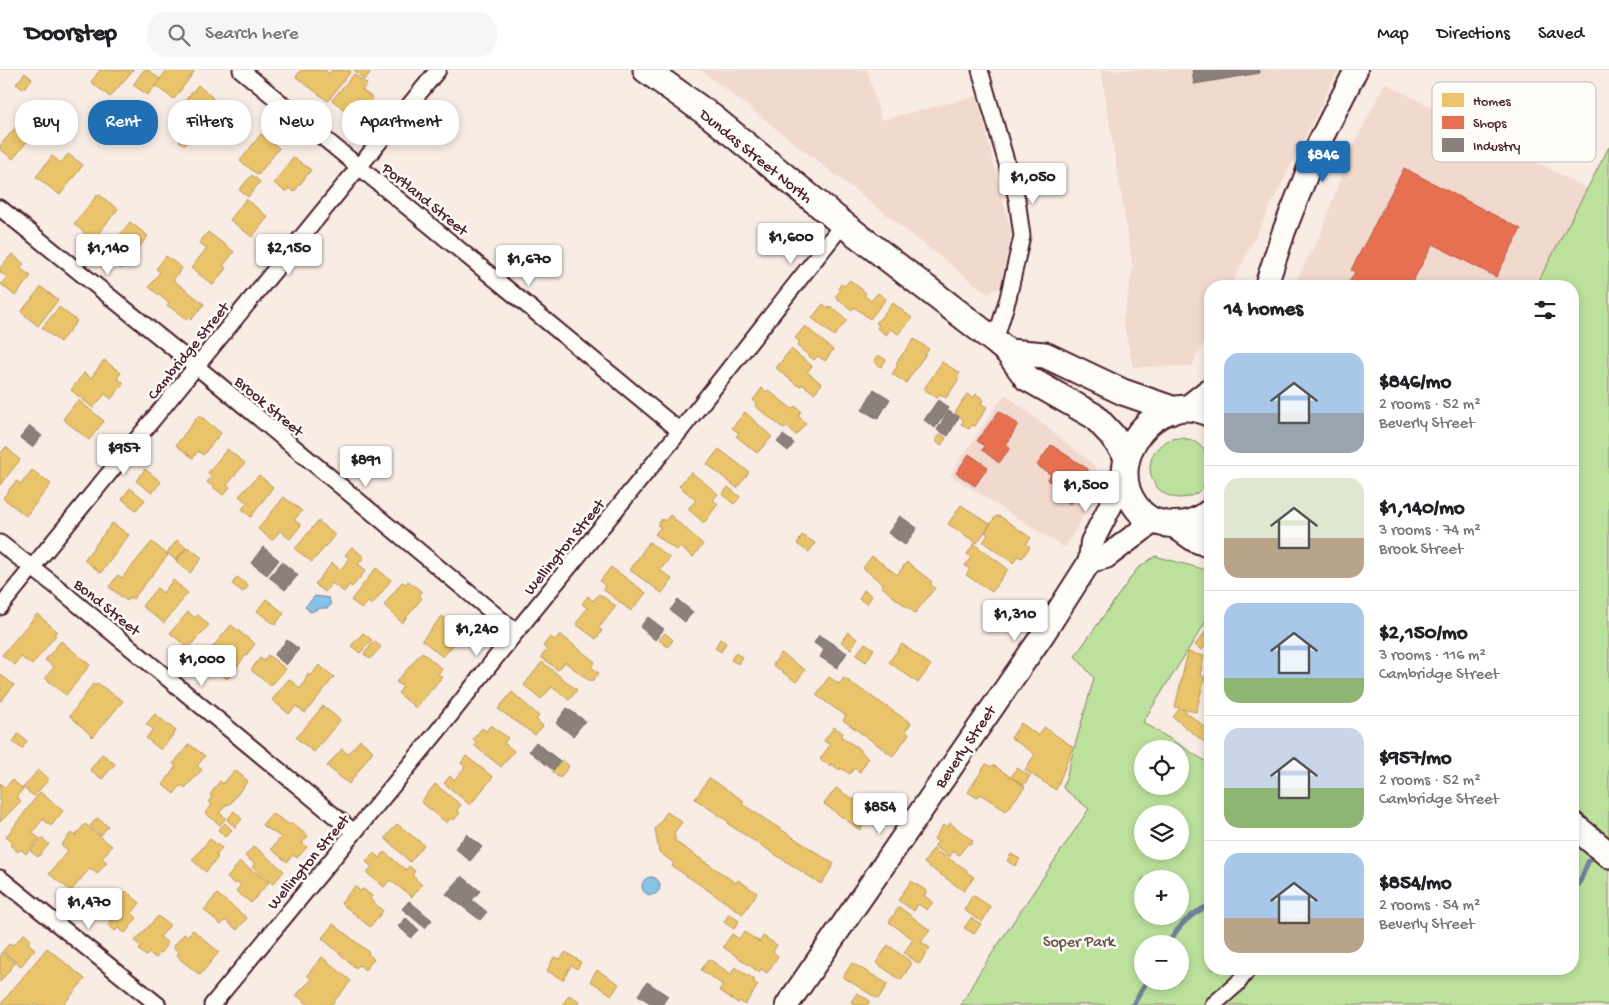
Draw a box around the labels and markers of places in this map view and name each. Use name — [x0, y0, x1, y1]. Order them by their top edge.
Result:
pin: $846 — [1293, 140, 1353, 183]
pin: $1,050 — [992, 162, 1074, 205]
pin: $1,600 — [750, 222, 832, 265]
pin: $1,140 — [67, 234, 149, 276]
pin: $2,150 — [248, 234, 330, 276]
pin: $1,670 — [488, 244, 570, 287]
pin: $957 — [94, 434, 154, 476]
pin: $891 — [336, 446, 396, 488]
pin: $1,500 — [1045, 470, 1127, 513]
pin: $1,310 — [974, 600, 1056, 642]
pin: $1,240 — [436, 614, 518, 657]
pin: $1,000 — [161, 644, 243, 687]
pin: $854 — [850, 792, 910, 835]
pin: $1,470 — [48, 888, 130, 930]

